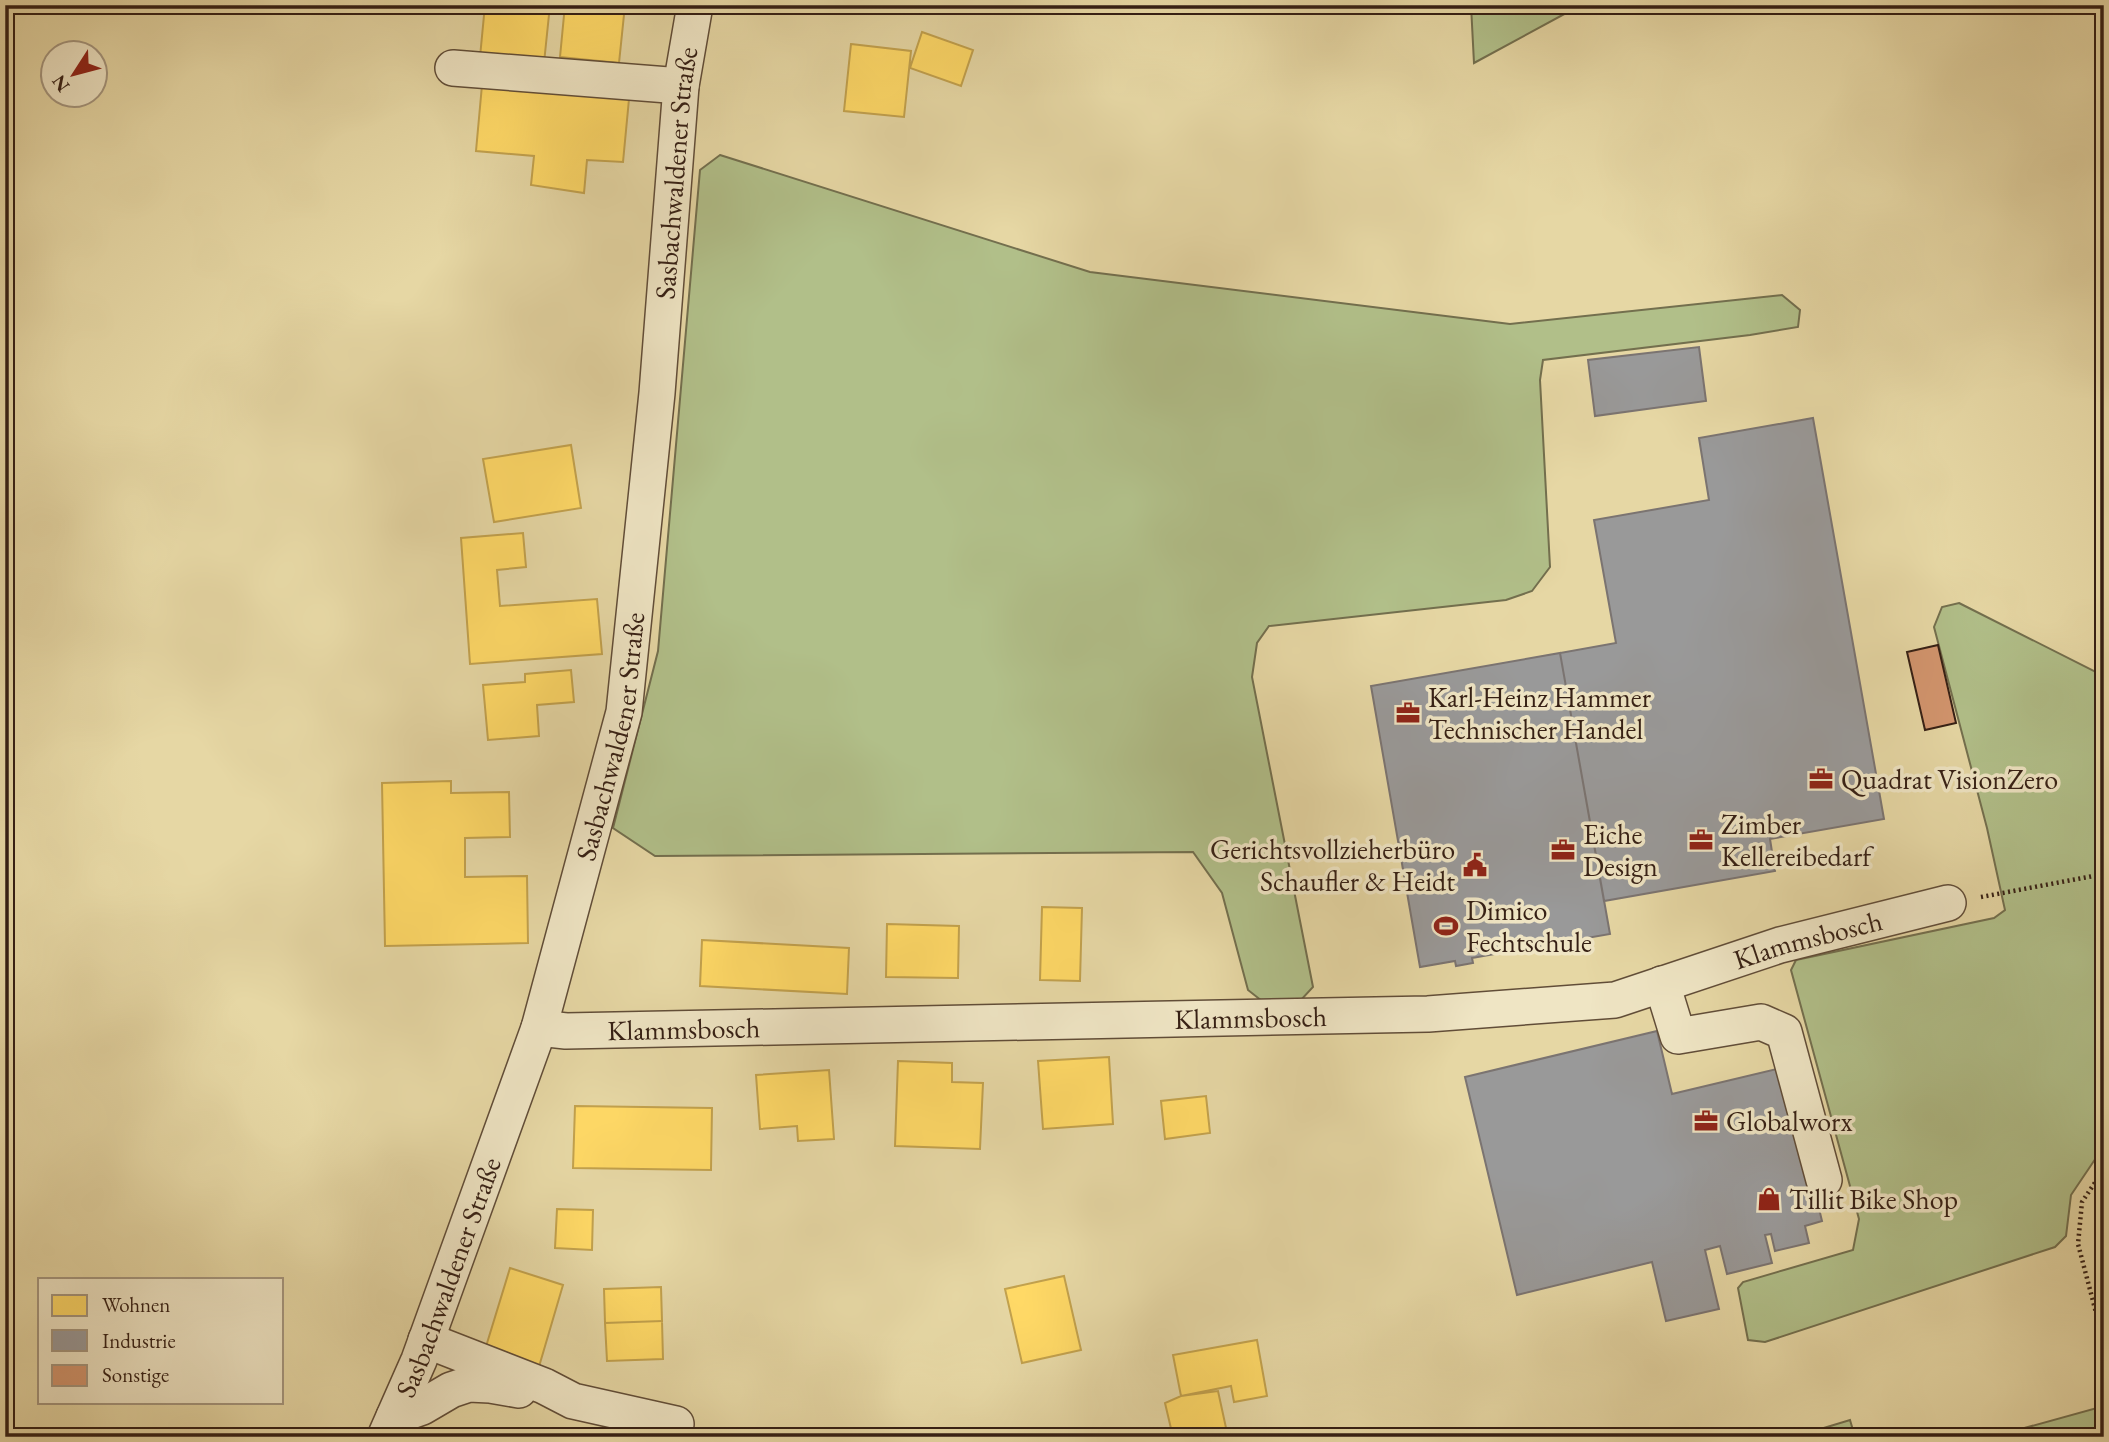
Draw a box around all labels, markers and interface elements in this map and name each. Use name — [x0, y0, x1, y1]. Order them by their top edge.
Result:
north arrow — [38, 38, 108, 108]
street label: Sasbachwaldener Straße — [646, 44, 705, 300]
text: N — [46, 70, 75, 97]
street label: Sasbachwaldener Straße — [567, 610, 652, 865]
place label: Karl-Heinz Hammer Technischer Handel — [1428, 679, 1652, 747]
office icon: Karl-Heinz Hammer Technischer Handel — [1394, 699, 1422, 727]
place label: Quadrat VisionZero — [1841, 761, 2058, 797]
office icon: Quadrat VisionZero — [1807, 765, 1835, 793]
place label: Zimber Kellereibedarf — [1721, 806, 1874, 874]
place label: Eiche Design — [1583, 816, 1658, 884]
office icon: Zimber Kellereibedarf — [1687, 826, 1715, 854]
place label: Gerichtsvollzieherbüro Schaufler & Heidt — [1210, 831, 1455, 899]
office icon: Eiche Design — [1549, 836, 1577, 864]
public building icon: Gerichtsvollzieherbüro Schaufler & Heidt — [1461, 851, 1489, 879]
place label: Dimico Fechtschule — [1466, 892, 1592, 960]
street label: Klammsbosch — [1729, 902, 1886, 977]
sports icon: Dimico Fechtschule — [1432, 912, 1460, 940]
street label: Klammsbosch — [1174, 998, 1327, 1037]
street label: Klammsbosch — [607, 1009, 761, 1048]
place label: Globalworx — [1726, 1103, 1852, 1139]
office icon: Globalworx — [1692, 1107, 1720, 1135]
street label: Sasbachwaldener Straße — [387, 1152, 509, 1403]
place label: Tillit Bike Shop — [1789, 1181, 1958, 1217]
shop icon: Tillit Bike Shop — [1755, 1185, 1783, 1213]
legend — [38, 1278, 284, 1404]
text: Wohnen — [102, 1291, 170, 1318]
text: Industrie — [102, 1327, 176, 1354]
text: Sonstige — [102, 1361, 169, 1388]

